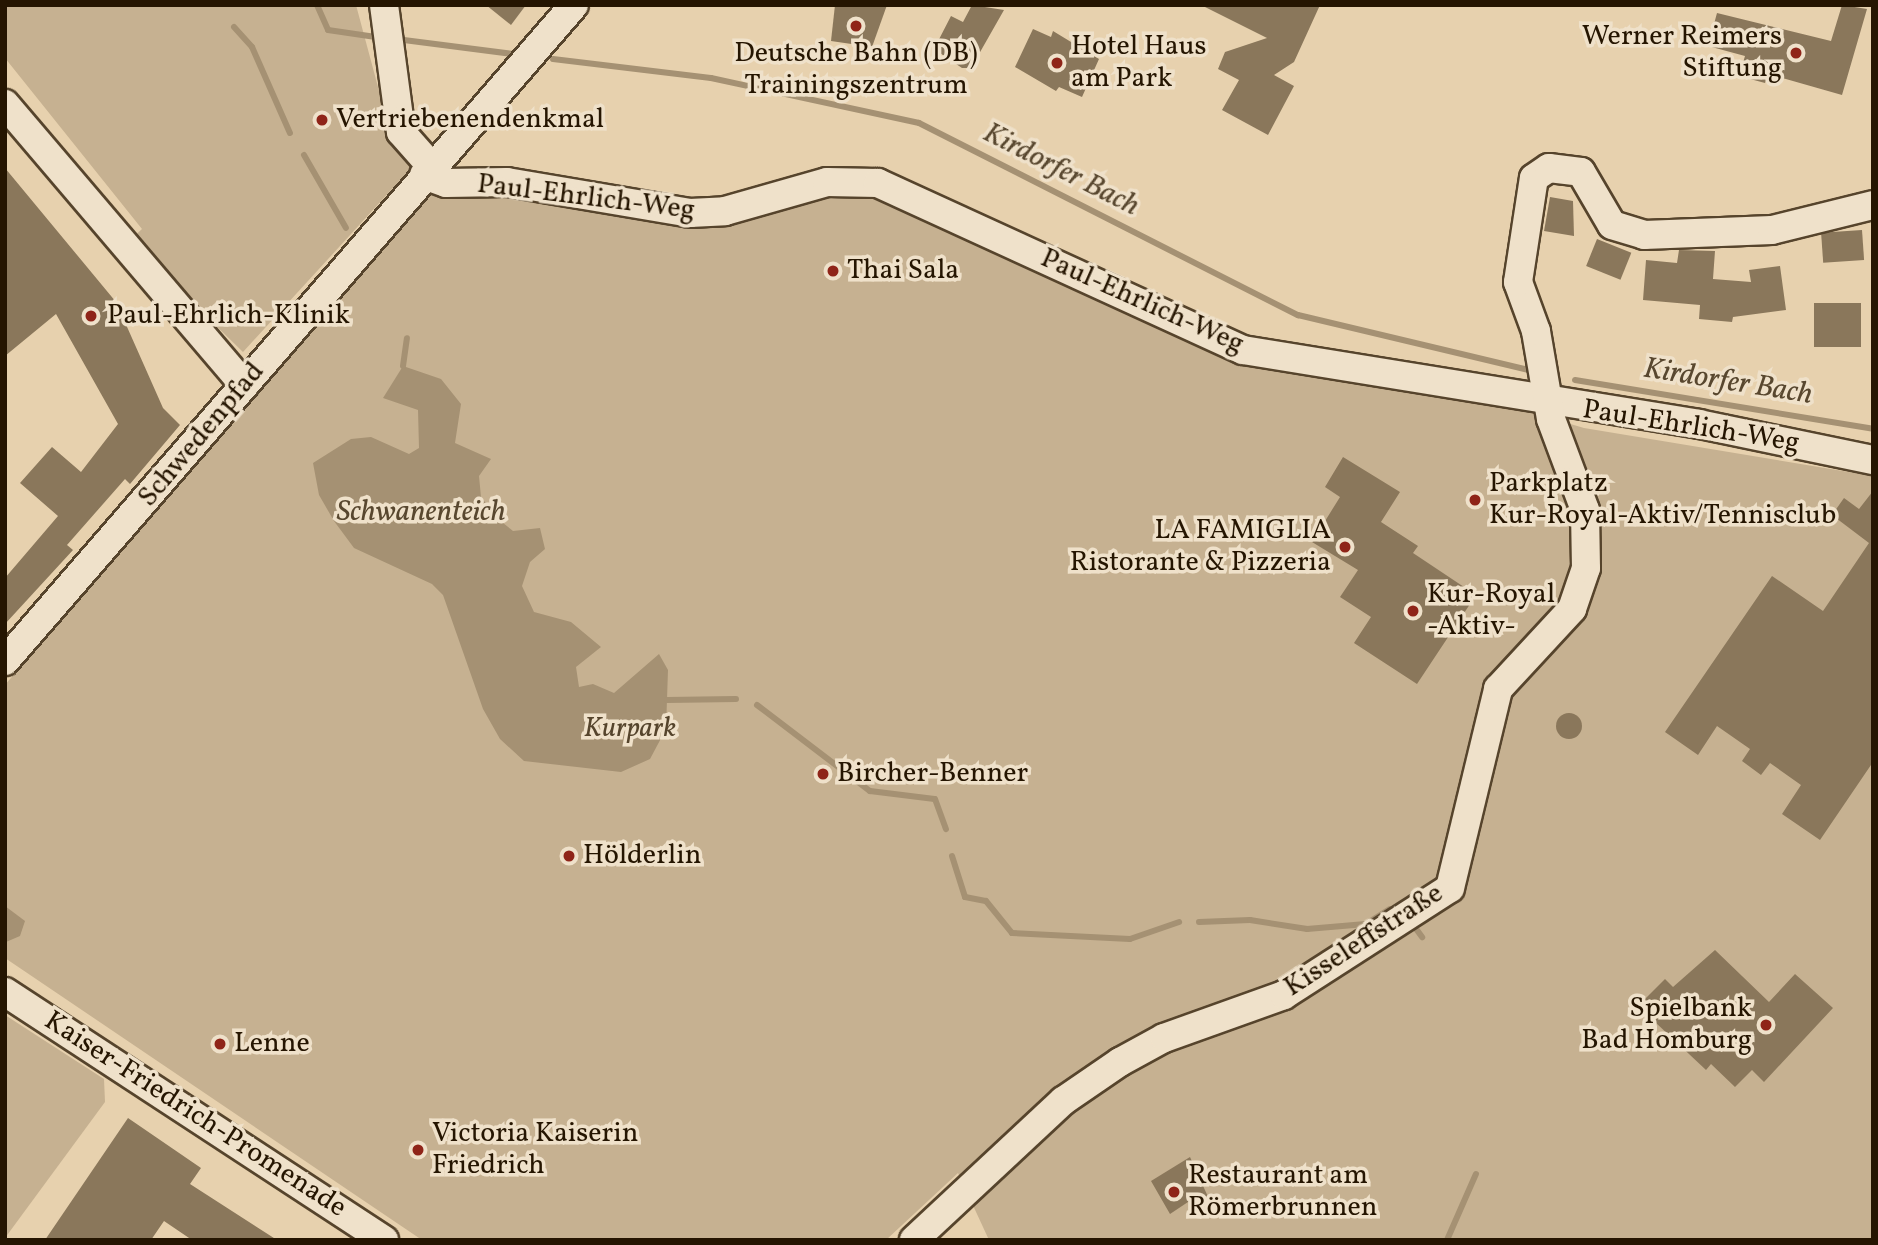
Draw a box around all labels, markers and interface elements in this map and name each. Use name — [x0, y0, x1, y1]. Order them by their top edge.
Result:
marker: Deutsche Bahn (DB) Trainingszentrum — [848, 18, 864, 34]
place label: Werner Reimers Stiftung — [1582, 20, 1782, 86]
place label: Hotel Haus am Park — [1071, 30, 1207, 96]
place label: Deutsche Bahn (DB) Trainingszentrum — [734, 37, 978, 103]
marker: Werner Reimers Stiftung — [1788, 45, 1804, 61]
marker: Hotel Haus am Park — [1049, 55, 1065, 71]
place label: Vertriebenendenkmal — [336, 103, 604, 137]
marker: Vertriebenendenkmal — [314, 112, 330, 128]
water label: Kirdorfer Bach — [977, 115, 1145, 225]
street label: Paul-Ehrlich-Weg — [475, 168, 697, 228]
street label: Paul-Ehrlich-Weg — [1035, 242, 1249, 362]
place label: Thai Sala — [847, 254, 959, 288]
marker: Thai Sala — [825, 263, 841, 279]
place label: Paul-Ehrlich-Klinik — [107, 299, 350, 333]
marker: Paul-Ehrlich-Klinik — [81, 306, 101, 326]
water label: Kirdorfer Bach — [1641, 351, 1815, 413]
street label: Schwedenpfad — [132, 356, 272, 514]
street label: Paul-Ehrlich-Weg — [1580, 393, 1802, 461]
place label: Parkplatz Kur-Royal-Aktiv/Tennisclub — [1489, 467, 1836, 533]
marker: Parkplatz Kur-Royal-Aktiv/Tennisclub — [1467, 492, 1483, 508]
water label: Schwanenteich — [336, 494, 506, 530]
place label: LA FAMIGLIA Ristorante & Pizzeria — [1070, 514, 1331, 580]
marker: LA FAMIGLIA Ristorante & Pizzeria — [1337, 539, 1353, 555]
place label: Kur-Royal -Aktiv- — [1427, 578, 1555, 644]
marker: Kur-Royal -Aktiv- — [1405, 603, 1421, 619]
park label: Kurpark — [584, 712, 676, 746]
place label: Bircher-Benner — [837, 757, 1028, 791]
marker: Bircher-Benner — [815, 766, 831, 782]
place label: Hölderlin — [583, 839, 701, 873]
marker: Hölderlin — [561, 848, 577, 864]
street label: Kisseleffstraße — [1278, 877, 1450, 1005]
place label: Spielbank Bad Homburg — [1581, 992, 1752, 1058]
street label: Kaiser-Friedrich-Promenade — [38, 1005, 352, 1225]
marker: Spielbank Bad Homburg — [1758, 1017, 1774, 1033]
place label: Lenne — [234, 1027, 310, 1061]
marker: Lenne — [212, 1036, 228, 1052]
place label: Victoria Kaiserin Friedrich — [432, 1117, 638, 1183]
marker: Victoria Kaiserin Friedrich — [410, 1142, 426, 1158]
place label: Restaurant am Römerbrunnen — [1188, 1159, 1378, 1225]
marker: Restaurant am Römerbrunnen — [1166, 1184, 1182, 1200]

